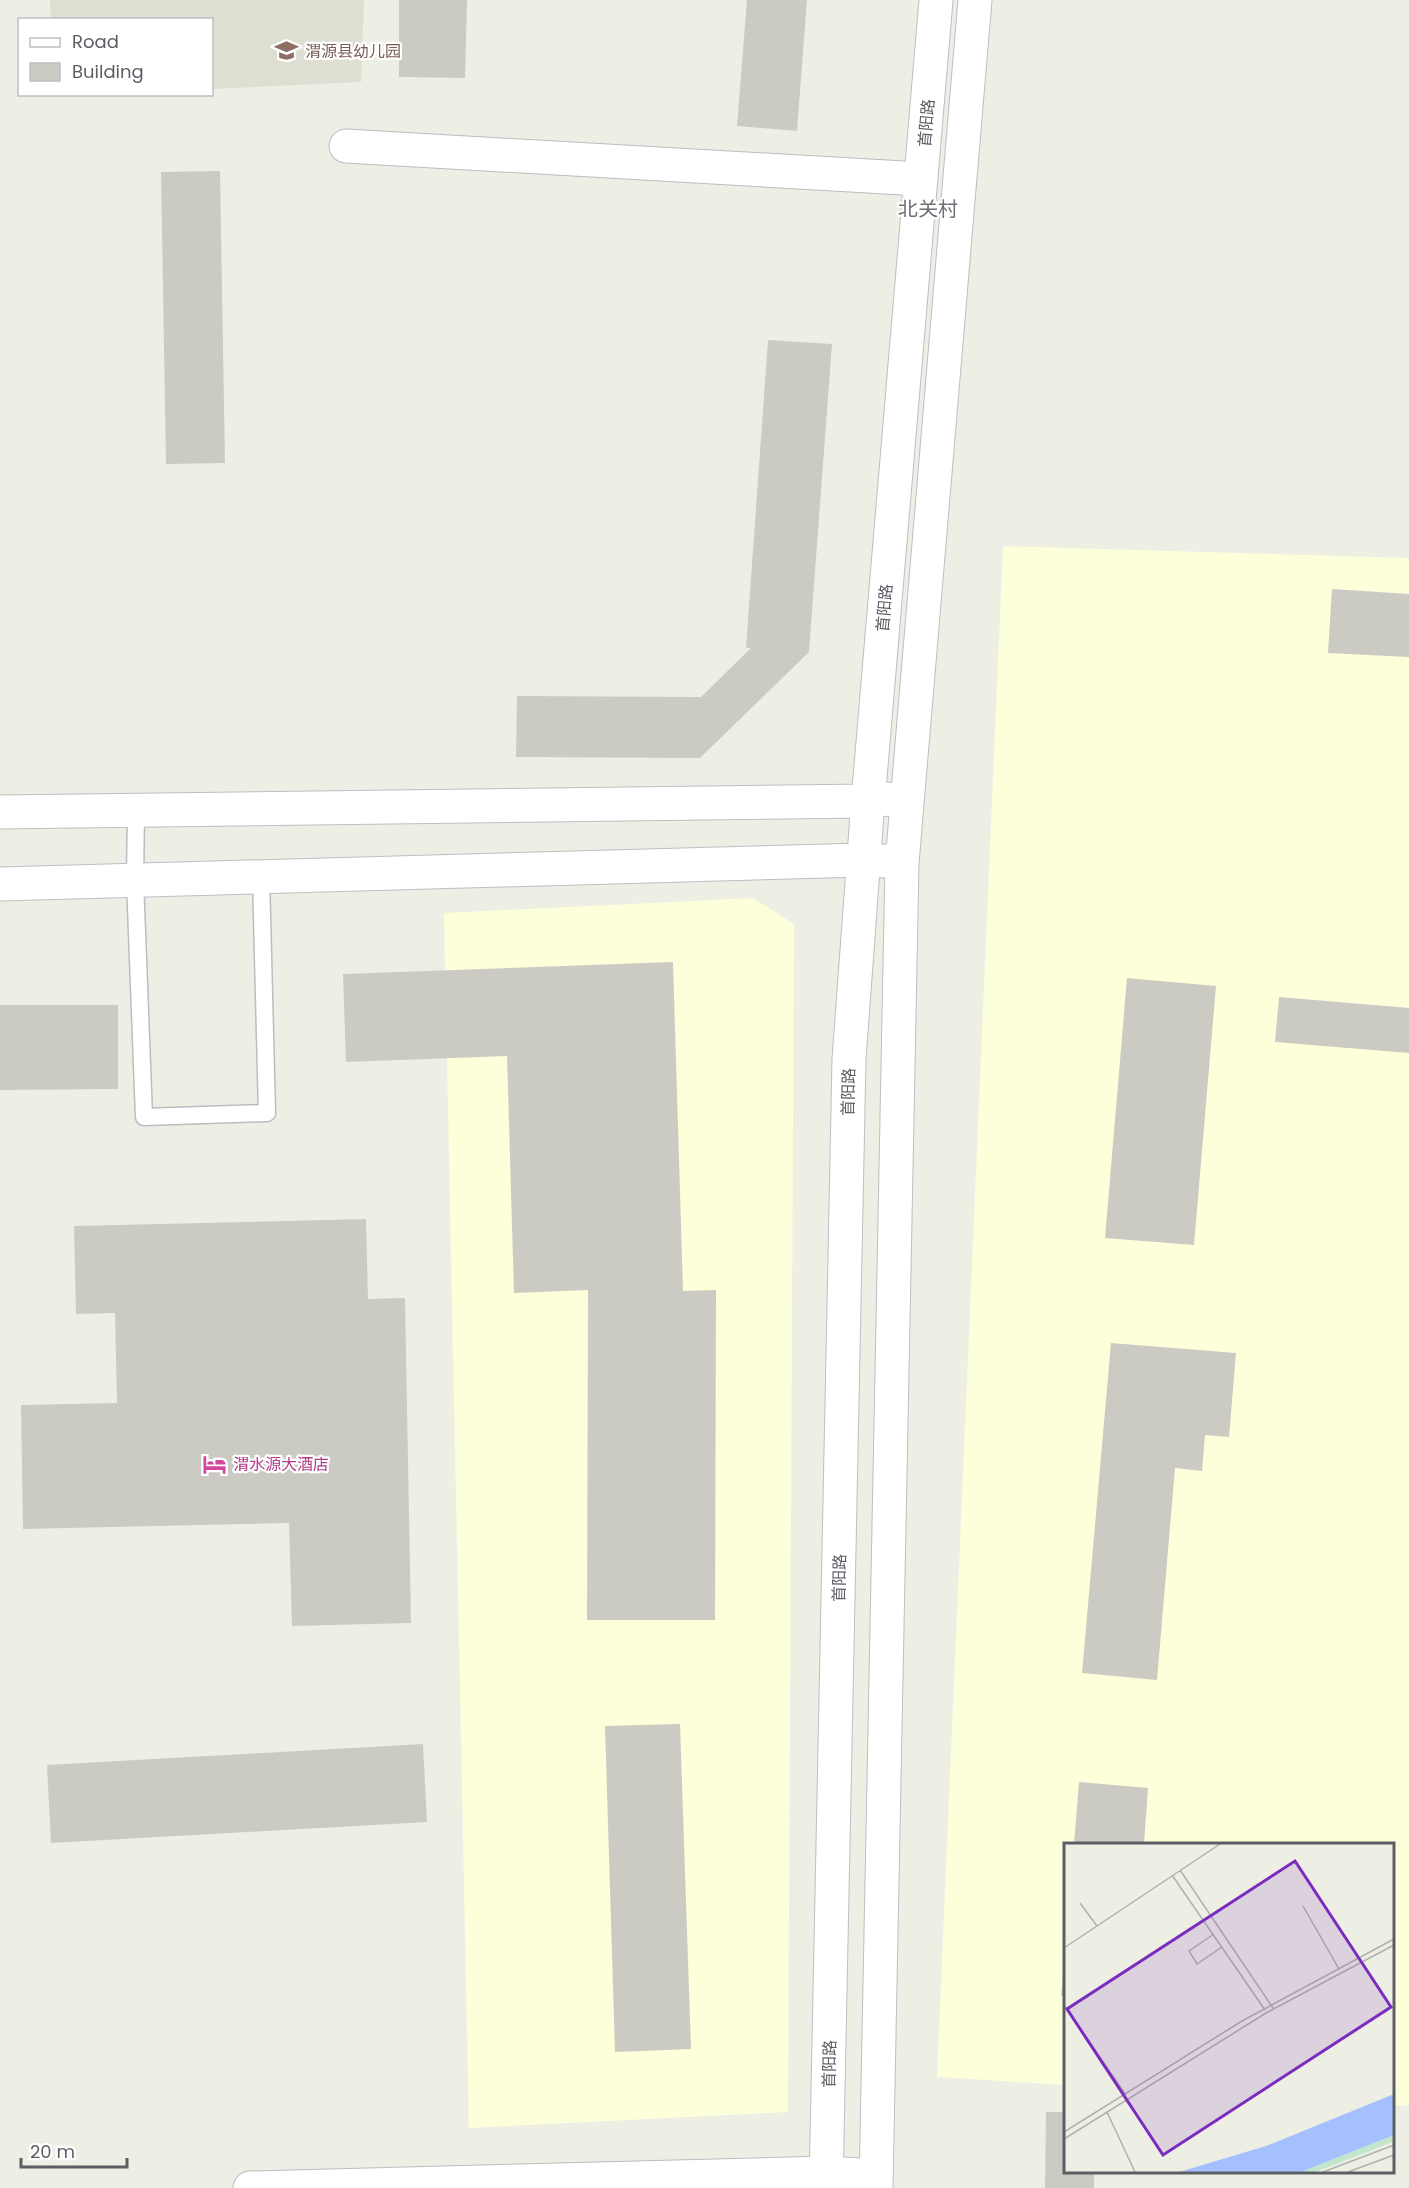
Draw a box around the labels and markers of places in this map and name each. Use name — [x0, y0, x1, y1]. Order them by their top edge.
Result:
school or university icon: 渭源县幼儿园 — [274, 38, 300, 64]
place label: 渭源县幼儿园 — [305, 40, 401, 63]
hotel icon: 渭水源大酒店 — [202, 1451, 228, 1477]
place label: 渭水源大酒店 — [233, 1453, 329, 1476]

